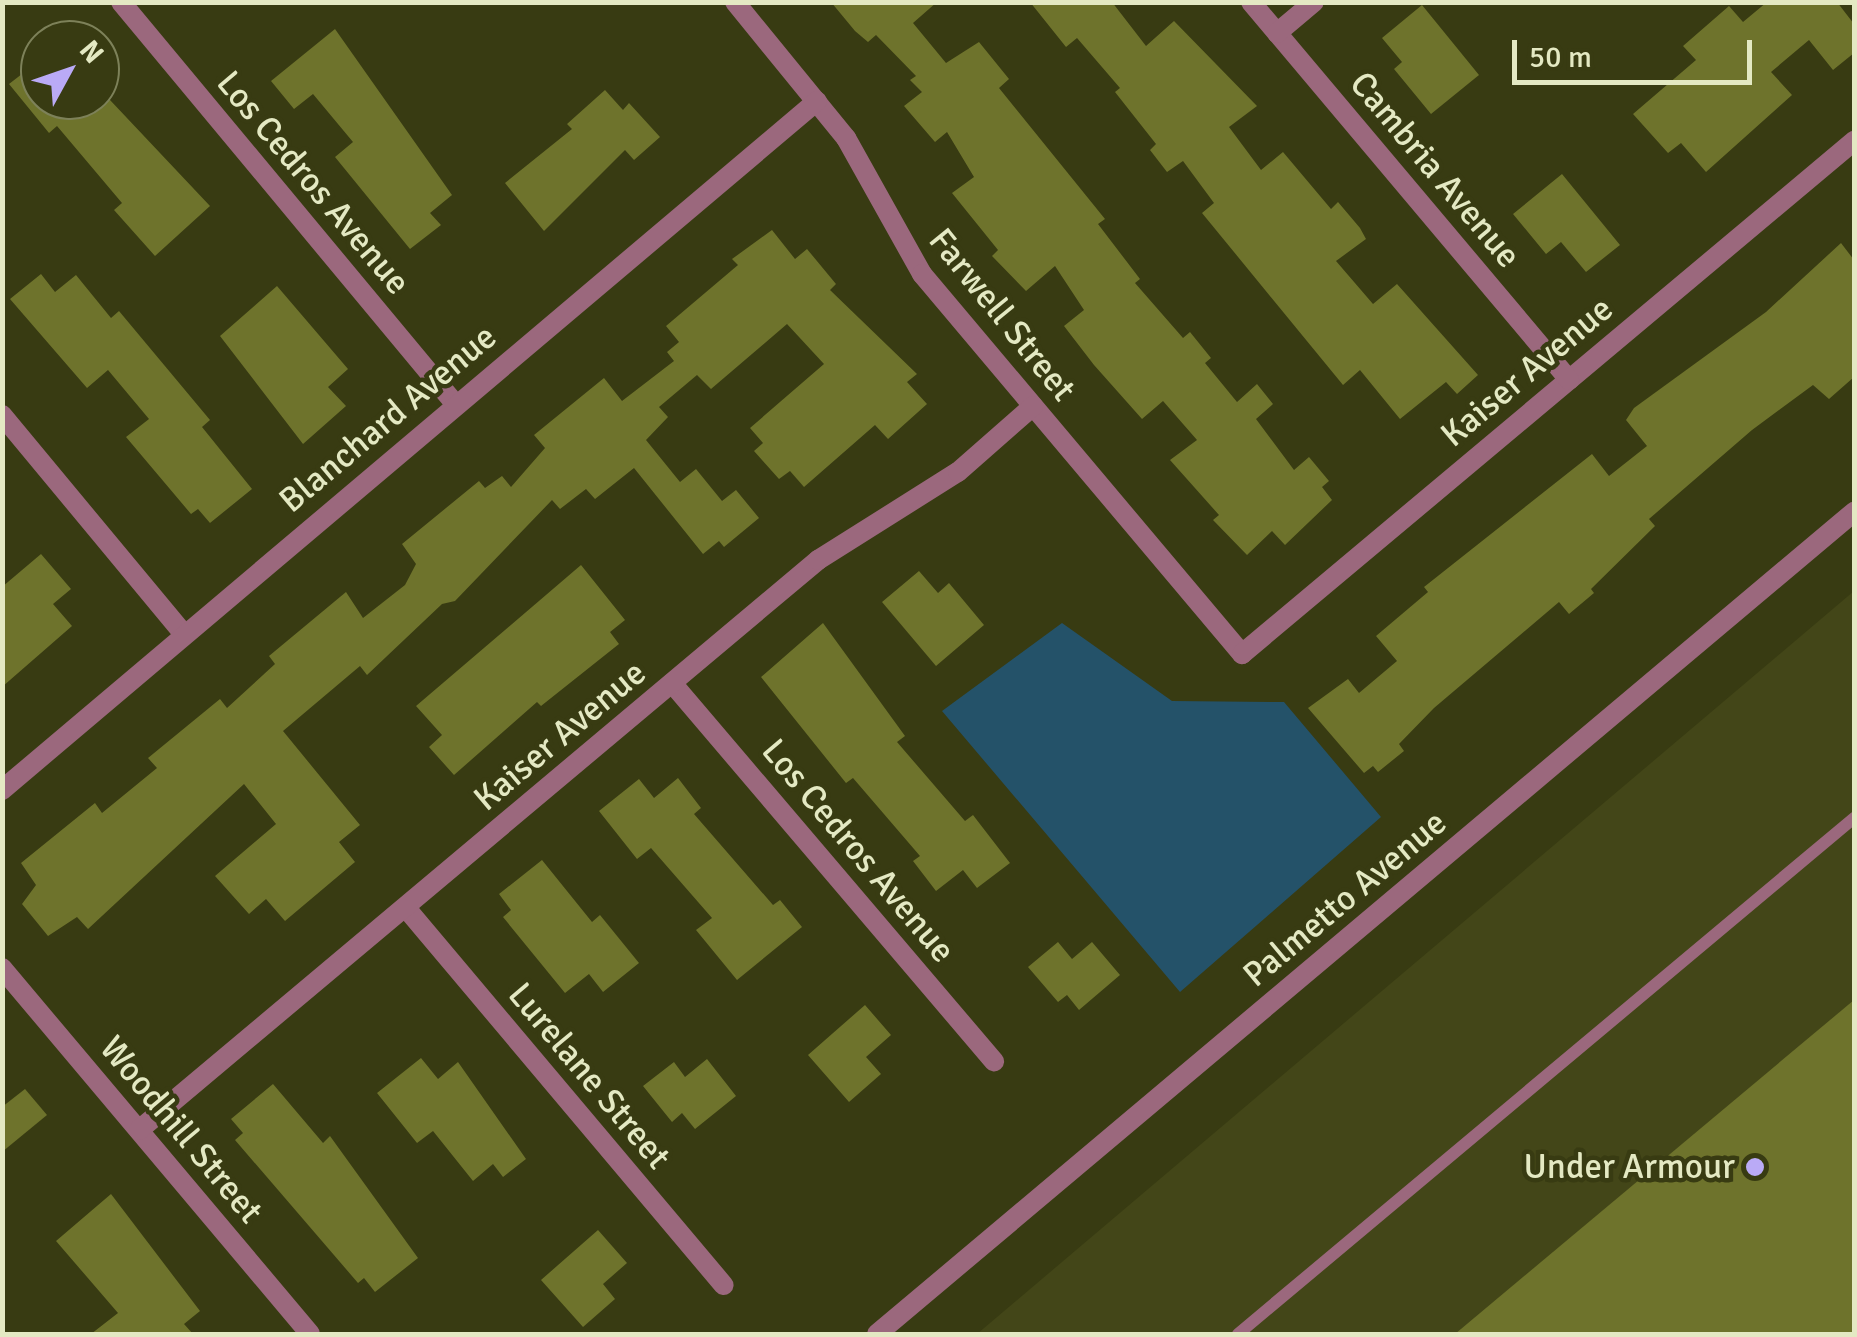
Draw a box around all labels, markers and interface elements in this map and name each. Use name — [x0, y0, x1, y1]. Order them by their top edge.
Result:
north arrow — [20, 20, 120, 120]
scale bar — [1517, 20, 1757, 82]
text: N — [72, 34, 111, 70]
text: 50 m — [1529, 39, 1592, 76]
street label: Los Cedros Avenue — [207, 63, 419, 303]
street label: Cambria Avenue — [1341, 63, 1529, 277]
street label: Farwell Street — [920, 220, 1084, 410]
street label: Kaiser Avenue — [1433, 288, 1621, 456]
street label: Blanchard Avenue — [271, 316, 505, 522]
street label: Kaiser Avenue — [466, 652, 654, 820]
street label: Los Cedros Avenue — [752, 731, 964, 971]
street label: Palmetto Avenue — [1235, 802, 1455, 996]
street label: Lurelane Street — [499, 974, 679, 1178]
street label: Woodhill Street — [91, 1028, 271, 1232]
place label: Under Armour — [1523, 1146, 1735, 1188]
marker: Under Armour — [1744, 1156, 1766, 1178]

